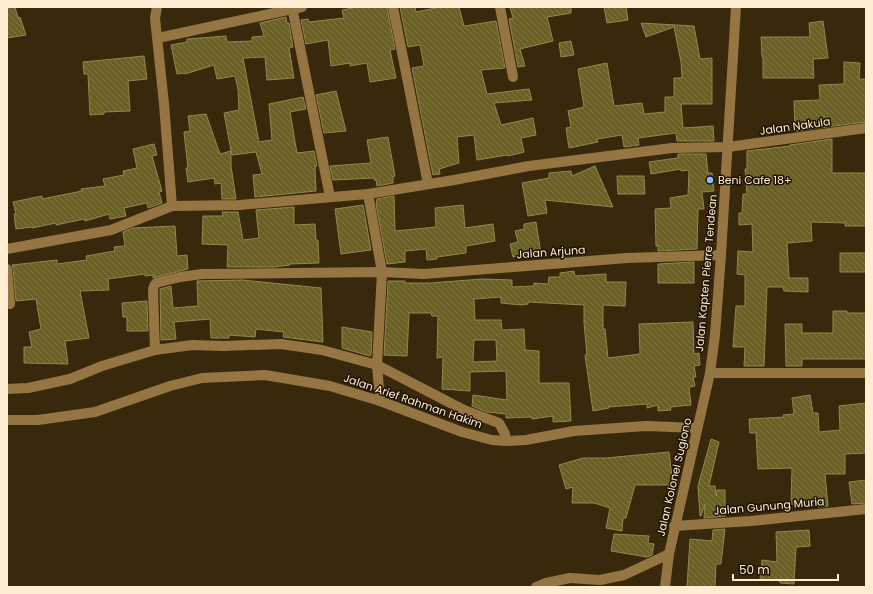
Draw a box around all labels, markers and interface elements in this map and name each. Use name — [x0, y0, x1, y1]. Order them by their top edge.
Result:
street label: Jalan Nakula — [759, 113, 831, 139]
place label: Beni Cafe 18+ — [718, 172, 792, 188]
marker: Beni Cafe 18+ — [705, 175, 715, 185]
street label: Jalan Kapten Pierre Tendean — [691, 194, 721, 352]
street label: Jalan Arjuna — [516, 242, 586, 262]
street label: Jalan Arief Rahman Hakim — [342, 370, 484, 432]
street label: Jalan Kolonel Sugiono — [653, 416, 695, 538]
street label: Jalan Gunung Muria — [713, 493, 825, 519]
scale bar — [733, 556, 838, 582]
text: 50 m — [739, 561, 770, 578]

